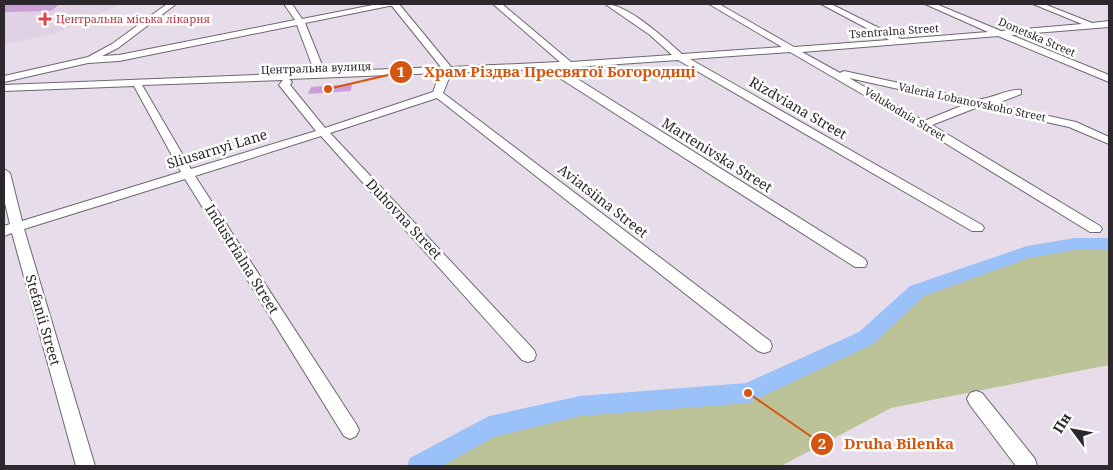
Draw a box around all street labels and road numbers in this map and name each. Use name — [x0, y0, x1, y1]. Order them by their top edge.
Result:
street label: Donetska Street — [996, 14, 1078, 60]
street label: Tsentralna Street — [849, 20, 939, 41]
street label: Центральна вулиця — [261, 58, 371, 77]
street label: Rizdviana Street — [746, 72, 850, 143]
street label: Valeria Lobanovskoho Street — [897, 79, 1047, 125]
street label: Velukodnia Street — [862, 83, 949, 144]
street label: Martenivska Street — [658, 113, 776, 196]
street label: Sliusarnyi Lane — [164, 124, 269, 173]
street label: Aviatsiina Street — [554, 159, 652, 242]
street label: Duhovna Street — [362, 174, 447, 263]
street label: Industrialna Street — [201, 200, 284, 317]
street label: Stefanii Street — [21, 272, 66, 368]

